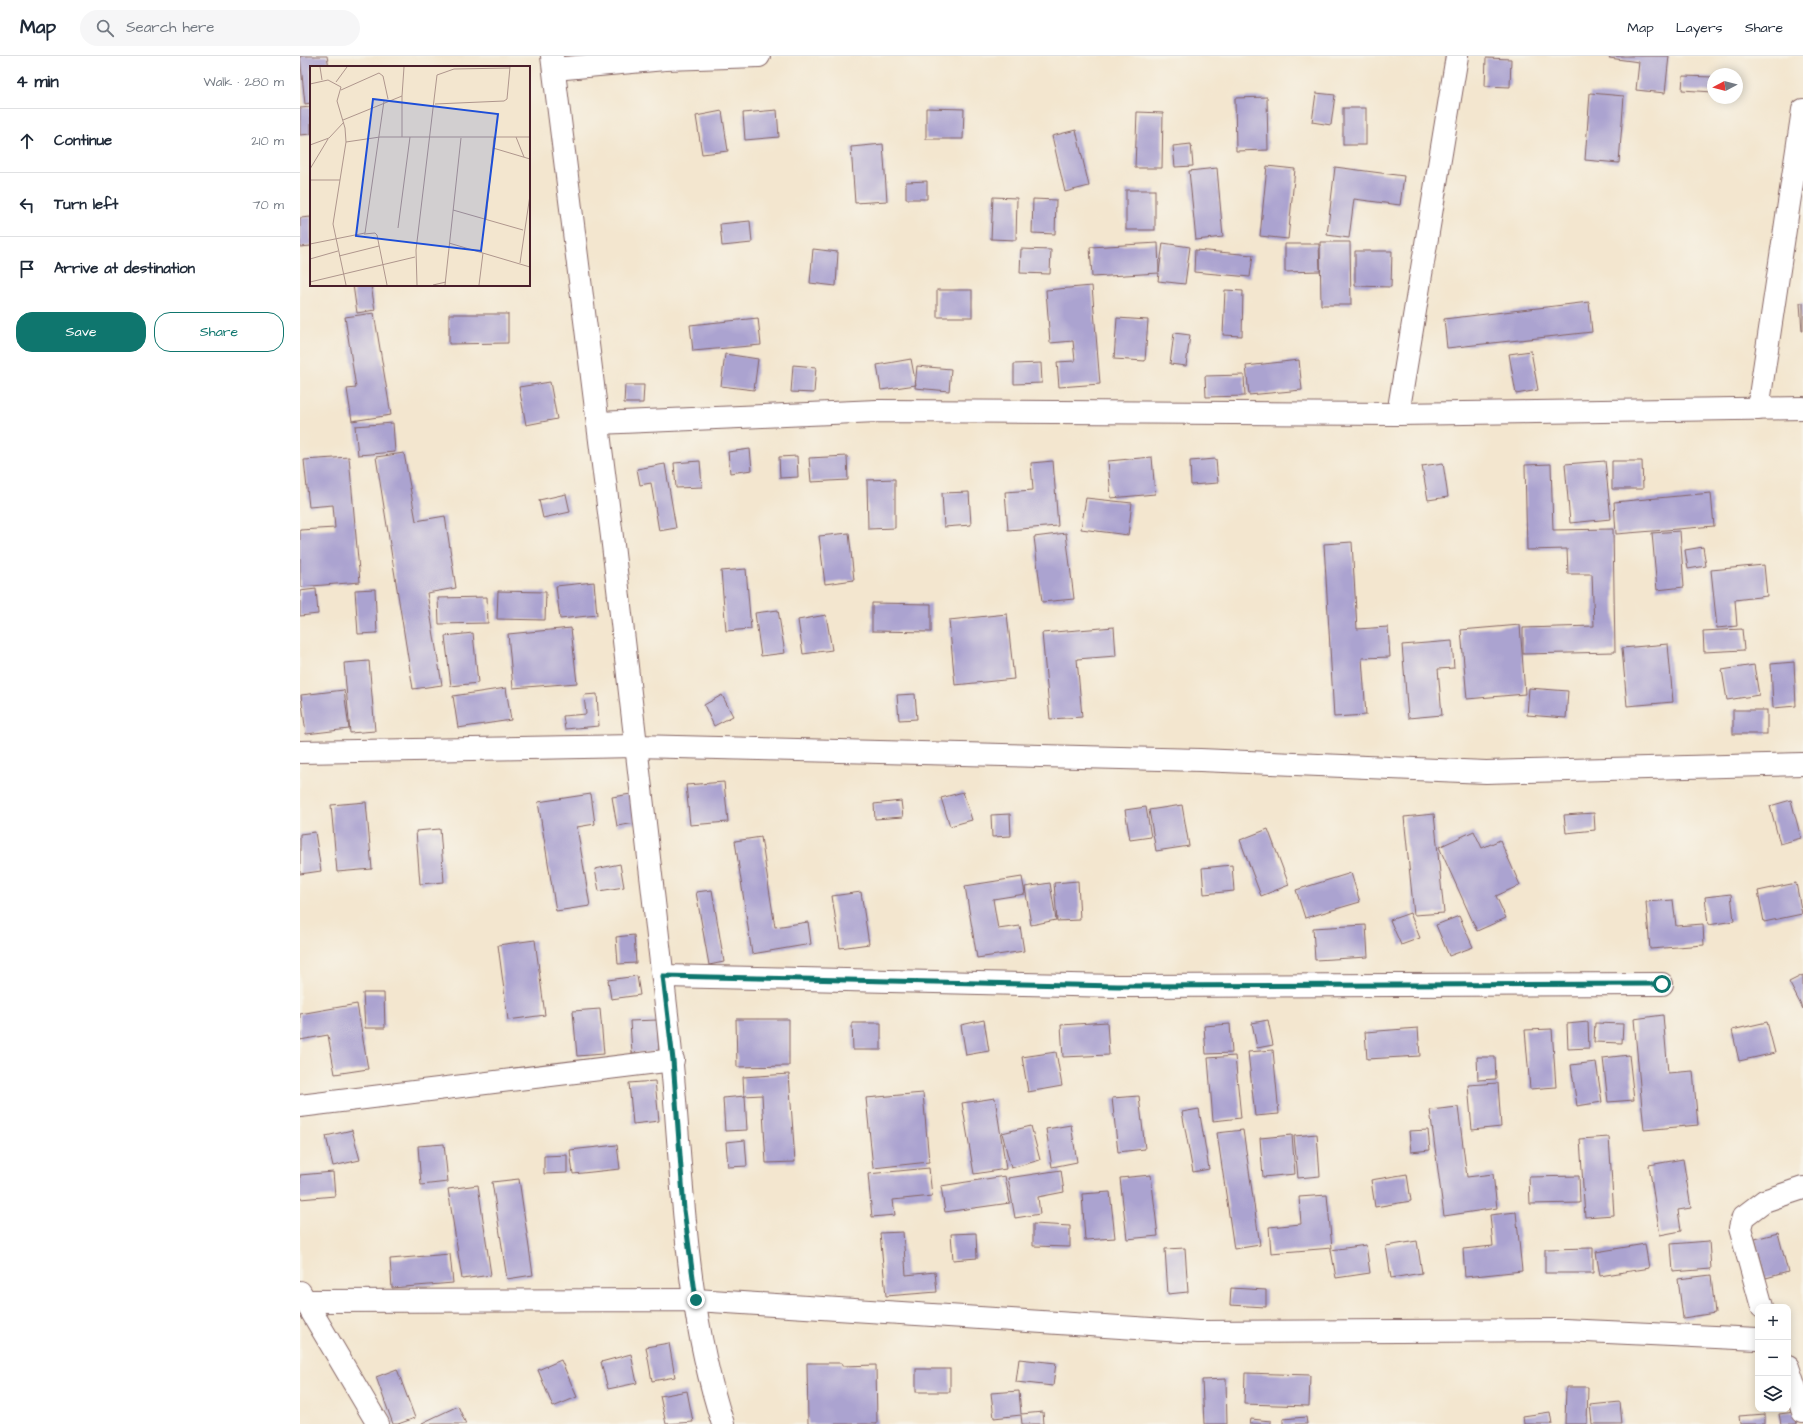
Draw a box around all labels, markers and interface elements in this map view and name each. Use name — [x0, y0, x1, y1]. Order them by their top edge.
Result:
search box — [80, 10, 360, 46]
text: Map — [20, 14, 56, 41]
icon: search — [94, 17, 116, 39]
text: Search here — [126, 17, 215, 38]
text: Map — [1627, 18, 1654, 38]
text: Layers — [1676, 18, 1723, 38]
text: Share — [1745, 18, 1783, 38]
inset map — [310, 66, 530, 286]
north arrow — [1707, 68, 1743, 104]
text: 4 min — [16, 70, 59, 94]
text: Walk · 280 m — [203, 73, 284, 91]
icon: ahead — [16, 130, 38, 152]
text: Continue — [54, 130, 112, 151]
text: 210 m — [251, 132, 284, 150]
icon: left — [16, 194, 38, 216]
text: Turn left — [54, 194, 118, 215]
text: 70 m — [252, 196, 284, 214]
icon: arrive — [16, 258, 38, 280]
text: Arrive at destination — [54, 258, 195, 279]
button: Save — [16, 312, 146, 352]
button: Share — [154, 312, 284, 352]
route start — [1653, 975, 1671, 993]
route end — [687, 1291, 705, 1309]
map controls — [1755, 1304, 1791, 1412]
button: + — [1755, 1304, 1791, 1340]
button: − — [1755, 1340, 1791, 1376]
button: layers — [1755, 1376, 1791, 1412]

